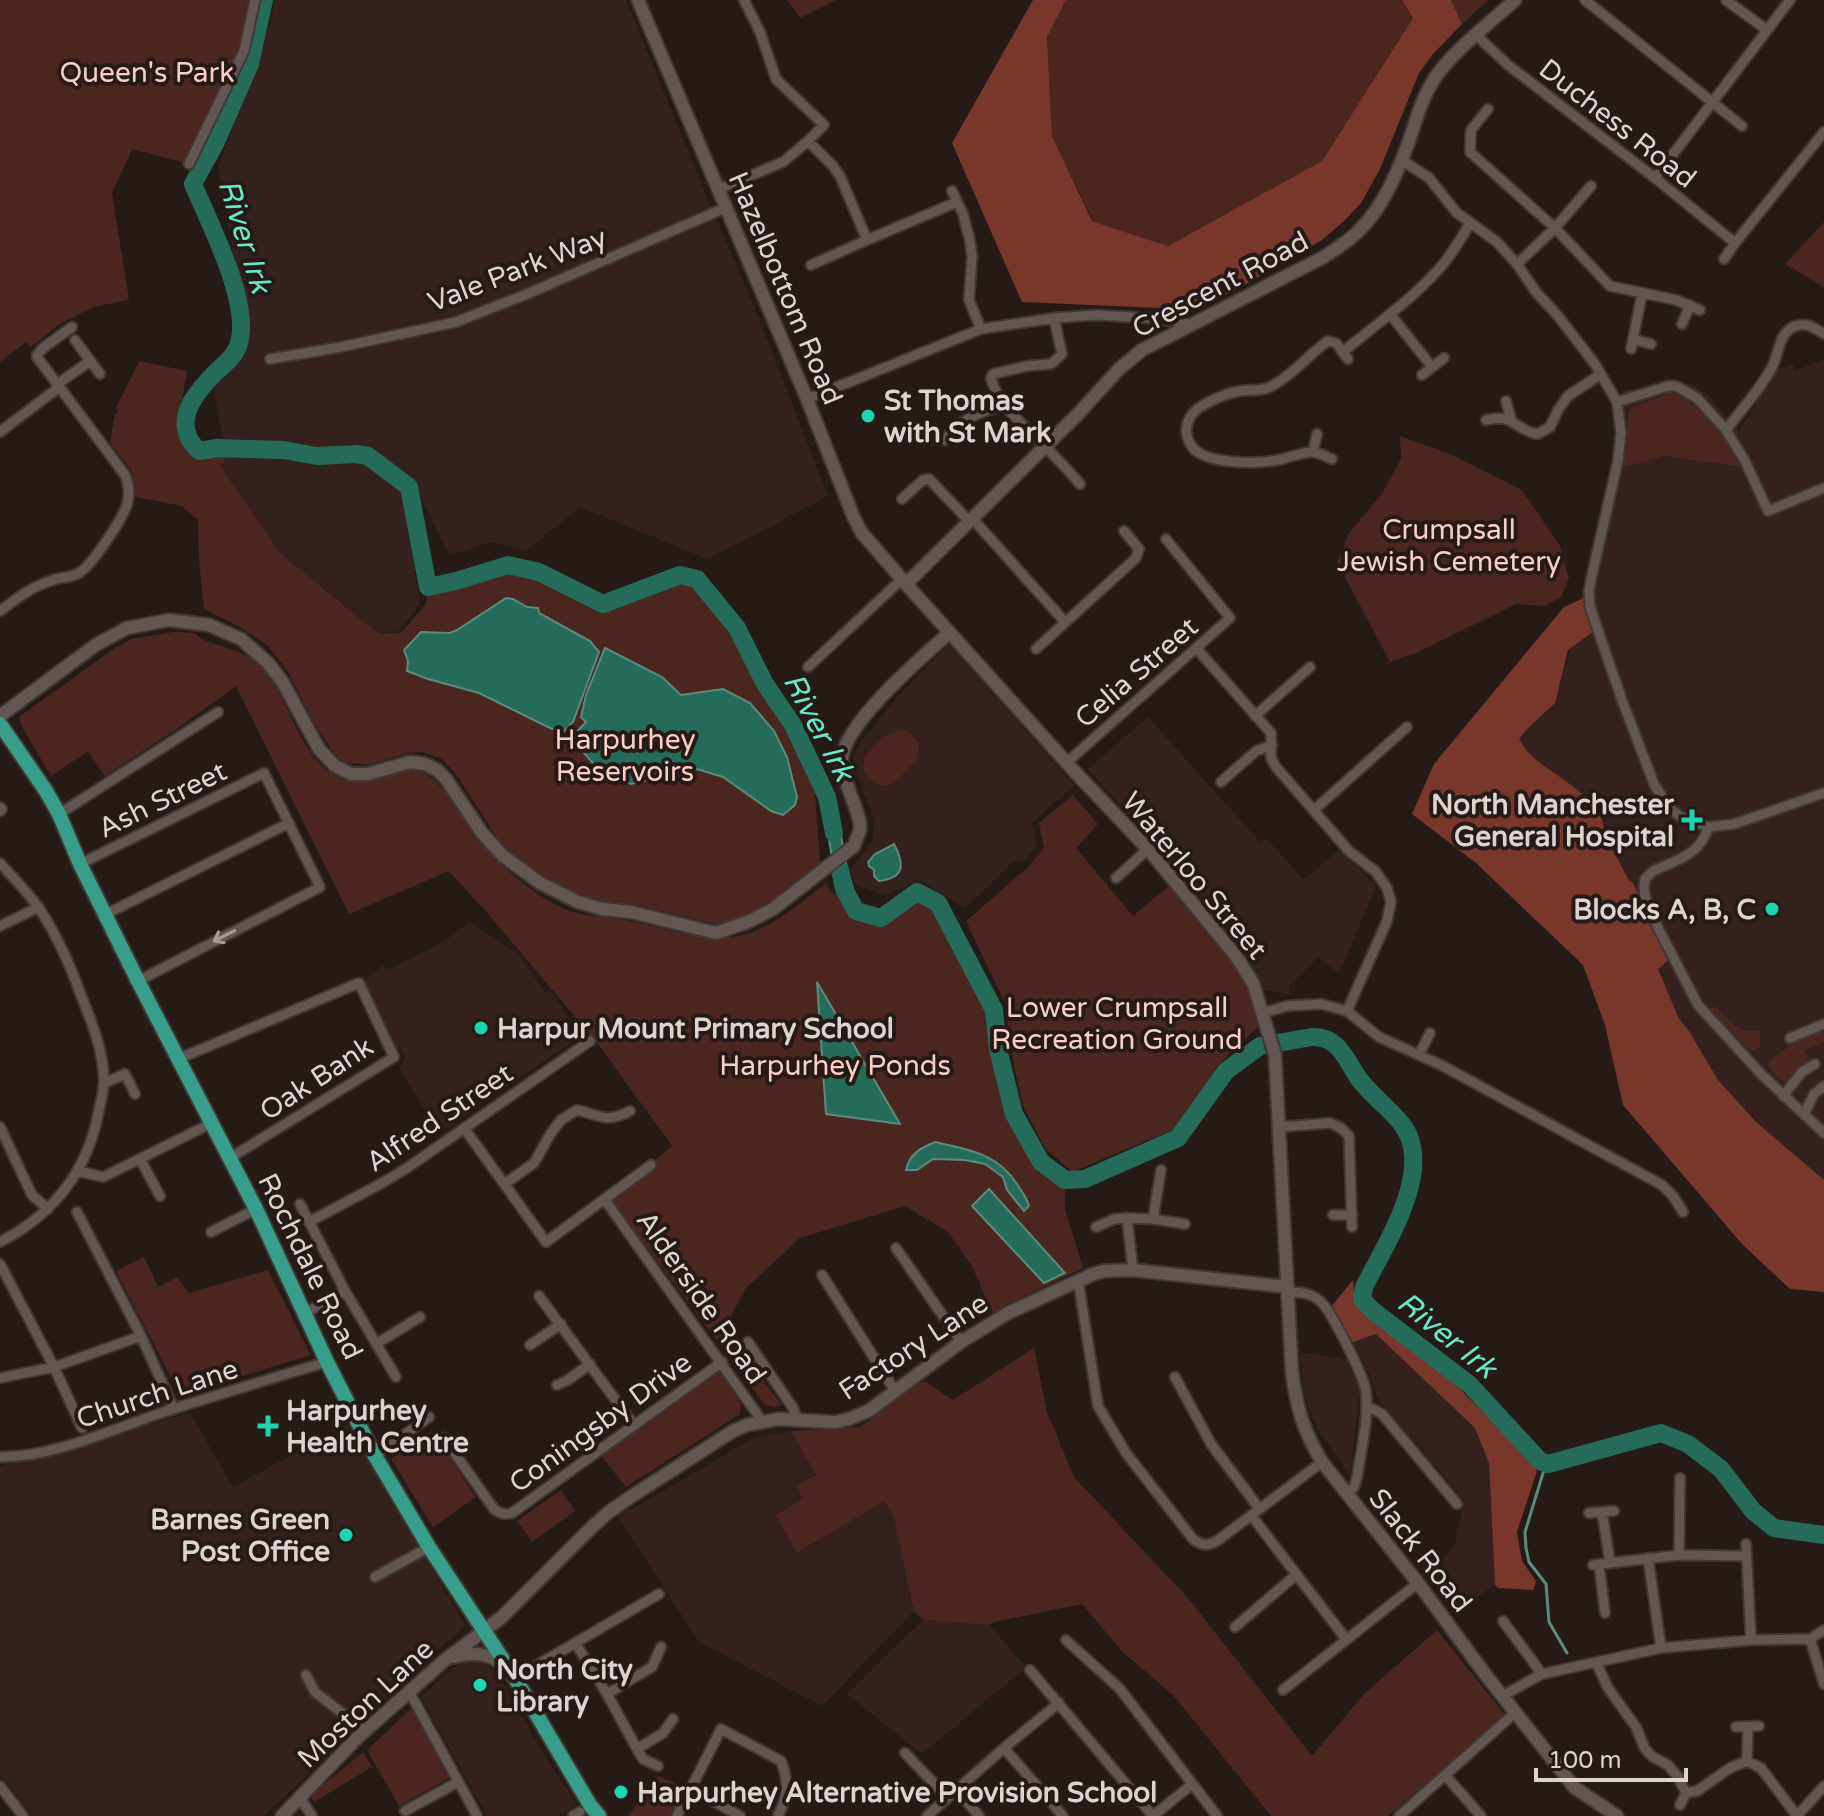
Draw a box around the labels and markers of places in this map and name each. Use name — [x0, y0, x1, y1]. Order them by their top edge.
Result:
place label: St Thomas with St Mark — [884, 384, 1052, 450]
marker: St Thomas with St Mark — [859, 407, 877, 425]
place label: North Manchester General Hospital — [1431, 788, 1675, 854]
marker: North Manchester General Hospital — [1681, 809, 1703, 831]
place label: Blocks A, B, C — [1573, 893, 1756, 927]
marker: Blocks A, B, C — [1763, 900, 1781, 918]
place label: Harpur Mount Primary School — [497, 1012, 894, 1046]
marker: Harpur Mount Primary School — [472, 1019, 490, 1037]
place label: Harpurhey Health Centre — [286, 1394, 469, 1460]
marker: Harpurhey Health Centre — [257, 1415, 279, 1437]
place label: Barnes Green Post Office — [150, 1503, 330, 1569]
marker: Barnes Green Post Office — [337, 1526, 355, 1544]
place label: North City Library — [496, 1653, 633, 1719]
marker: North City Library — [471, 1676, 489, 1694]
place label: Harpurhey Alternative Provision School — [637, 1776, 1157, 1810]
marker: Harpurhey Alternative Provision School — [612, 1783, 630, 1801]

